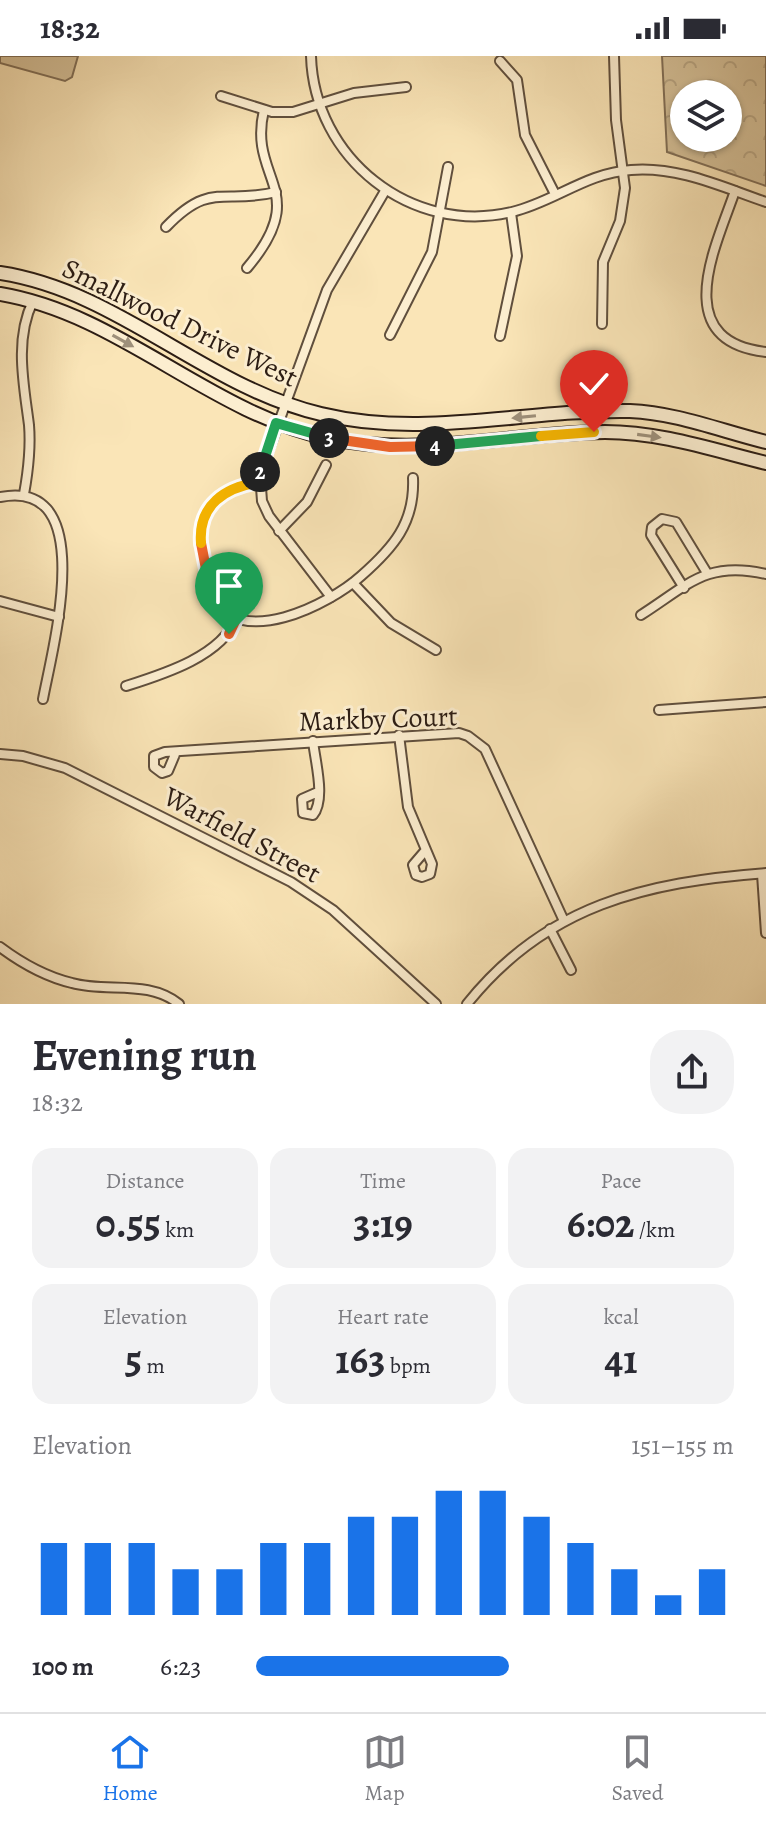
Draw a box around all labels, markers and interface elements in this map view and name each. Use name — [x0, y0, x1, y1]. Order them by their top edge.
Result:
text: 18:32 — [40, 8, 100, 48]
map controls — [670, 80, 742, 152]
button: layers — [670, 80, 742, 152]
street label: Smallwood Drive West — [56, 249, 304, 397]
one-way arrow — [112, 333, 134, 347]
pin — [560, 350, 628, 432]
icon: check — [572, 362, 616, 406]
one-way arrow — [511, 411, 536, 424]
pin: 3 — [309, 418, 349, 458]
text: 3 — [324, 423, 334, 453]
pin: 4 — [415, 426, 455, 466]
one-way arrow — [637, 430, 662, 443]
text: 4 — [430, 431, 440, 461]
pin: 2 — [240, 452, 280, 492]
text: 2 — [255, 457, 265, 487]
pin — [195, 552, 263, 634]
icon: arrive — [207, 564, 251, 608]
street label: Markby Court — [298, 697, 458, 741]
street label: Warfield Street — [156, 777, 327, 892]
text: Evening run — [32, 1025, 257, 1085]
button: share — [650, 1030, 734, 1114]
text: 18:32 — [32, 1085, 83, 1120]
text: Distance — [106, 1166, 184, 1196]
text: Time — [360, 1166, 406, 1196]
text: Pace — [601, 1166, 641, 1196]
text: 0.55 — [96, 1196, 161, 1251]
text: 3:19 — [353, 1196, 413, 1251]
text: 6:02 — [567, 1196, 634, 1251]
text: km — [161, 1215, 194, 1245]
text: /km — [634, 1215, 675, 1245]
text: Elevation — [103, 1302, 187, 1332]
text: Heart rate — [337, 1302, 429, 1332]
text: kcal — [603, 1302, 639, 1332]
text: 5 — [125, 1332, 142, 1387]
text: 163 — [335, 1332, 385, 1387]
text: 41 — [604, 1332, 638, 1387]
text: m — [142, 1351, 165, 1381]
text: bpm — [385, 1351, 431, 1381]
text: Elevation — [32, 1428, 132, 1463]
text: 151–155 m — [631, 1428, 734, 1463]
text: 100 m — [32, 1649, 94, 1684]
text: 6:23 — [160, 1649, 201, 1684]
tab: Home — [102, 1730, 158, 1808]
tab: Map — [363, 1730, 407, 1808]
tab: Saved — [611, 1730, 664, 1808]

